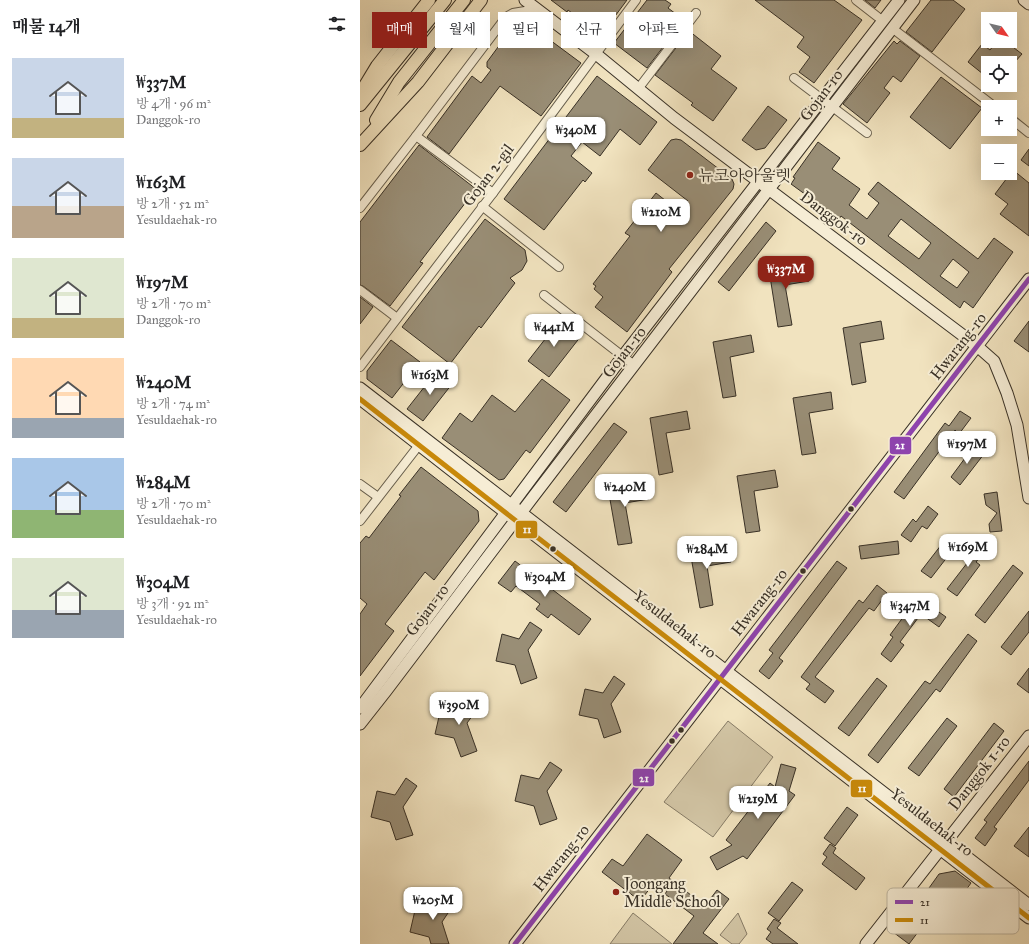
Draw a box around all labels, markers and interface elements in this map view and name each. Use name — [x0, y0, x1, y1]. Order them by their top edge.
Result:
chip: 매매 — [372, 12, 427, 48]
chip: 월세 — [435, 12, 490, 48]
chip: 필터 — [498, 12, 553, 48]
chip: 신규 — [561, 12, 616, 48]
chip: 아파트 — [624, 12, 693, 48]
north arrow — [981, 12, 1017, 48]
map controls — [981, 12, 1017, 180]
icon: filters — [326, 13, 348, 35]
text: 매물 14개 — [12, 16, 81, 37]
button: locate — [981, 56, 1017, 92]
street label: Gojan-ro — [795, 65, 847, 125]
text: ₩337M — [136, 72, 186, 93]
icon: home — [44, 74, 92, 122]
text: 방 4개 · 96 m² — [136, 96, 211, 112]
button: + — [981, 100, 1017, 136]
text: Danggok-ro — [136, 112, 200, 128]
pin: ₩340M — [548, 117, 604, 151]
text: ₩340M — [555, 122, 597, 138]
street label: Gojan 2-gil — [458, 139, 519, 211]
button: − — [981, 144, 1017, 180]
place label: 뉴코아아울렛 — [698, 166, 791, 185]
marker: 뉴코아아울렛 — [685, 170, 695, 180]
text: ₩163M — [136, 172, 186, 193]
icon: home — [44, 174, 92, 222]
street label: Danggok-ro — [796, 187, 871, 250]
text: 방 2개 · 52 m² — [136, 196, 209, 212]
pin: ₩210M — [633, 199, 689, 233]
text: ₩210M — [641, 204, 681, 220]
text: Yesuldaehak-ro — [136, 212, 217, 228]
pin: ₩337M — [758, 256, 814, 290]
text: ₩337M — [767, 261, 805, 277]
text: ₩197M — [136, 272, 188, 293]
icon: home — [44, 274, 92, 322]
text: 방 2개 · 70 m² — [136, 296, 211, 312]
street label: Hwarang-ro — [926, 309, 991, 384]
text: Danggok-ro — [136, 312, 200, 328]
pin: ₩441M — [526, 314, 582, 348]
text: ₩441M — [534, 319, 574, 335]
street label: Gojan-ro — [598, 323, 650, 381]
pin: ₩163M — [402, 362, 458, 396]
text: ₩163M — [411, 367, 449, 383]
text: ₩240M — [136, 372, 191, 393]
icon: home — [44, 374, 92, 422]
text: 방 2개 · 74 m² — [136, 396, 210, 412]
text: Yesuldaehak-ro — [136, 412, 217, 428]
pin: ₩197M — [939, 431, 995, 465]
line badge: 21 — [889, 436, 912, 455]
text: ₩197M — [947, 436, 987, 452]
text: 21 — [895, 439, 906, 452]
text: ₩284M — [136, 472, 190, 493]
icon: home — [44, 474, 92, 522]
pin: ₩240M — [597, 474, 653, 508]
text: ₩240M — [604, 479, 646, 495]
text: 방 2개 · 70 m² — [136, 496, 211, 512]
unlabelled marker — [846, 504, 856, 514]
text: Yesuldaehak-ro — [136, 512, 217, 528]
line badge: 11 — [515, 520, 538, 539]
text: 11 — [523, 523, 532, 536]
pin: ₩169M — [940, 534, 996, 568]
pin: ₩284M — [679, 536, 735, 570]
text: ₩169M — [948, 539, 988, 555]
text: ₩284M — [686, 541, 728, 557]
unlabelled marker — [548, 544, 558, 554]
pin: ₩304M — [517, 564, 573, 598]
street label: Hwarang-ro — [727, 565, 792, 640]
unlabelled marker — [798, 566, 808, 576]
text: ₩304M — [524, 569, 566, 585]
text: ₩304M — [136, 572, 190, 593]
icon: home — [44, 574, 92, 622]
street label: Gojan-ro — [401, 580, 453, 640]
street label: Yesuldaehak-ro — [630, 586, 720, 662]
pin: ₩347M — [882, 593, 938, 627]
text: 방 3개 · 92 m² — [136, 596, 208, 612]
text: ₩347M — [890, 598, 930, 614]
text: Yesuldaehak-ro — [136, 612, 217, 628]
pin: ₩390M — [431, 692, 487, 726]
text: ₩390M — [439, 697, 479, 713]
unlabelled marker — [676, 725, 686, 735]
street label: Danggok 1-ro — [944, 732, 1015, 815]
unlabelled marker — [667, 736, 677, 746]
line badge: 21 — [632, 768, 655, 787]
text: 21 — [639, 772, 650, 785]
line badge: 11 — [850, 779, 873, 798]
text: 11 — [858, 782, 867, 795]
street label: Yesuldaehak-ro — [887, 784, 977, 860]
pin: ₩219M — [730, 786, 786, 820]
text: ₩219M — [738, 791, 778, 807]
street label: Hwarang-ro — [529, 821, 594, 896]
place label: Joongang Middle School — [622, 874, 721, 911]
pin: ₩205M — [405, 887, 461, 921]
marker: Joongang Middle School — [611, 887, 621, 897]
legend — [887, 888, 1019, 934]
text: ₩205M — [412, 892, 454, 908]
text: 21 — [920, 896, 930, 909]
text: 11 — [920, 914, 929, 927]

